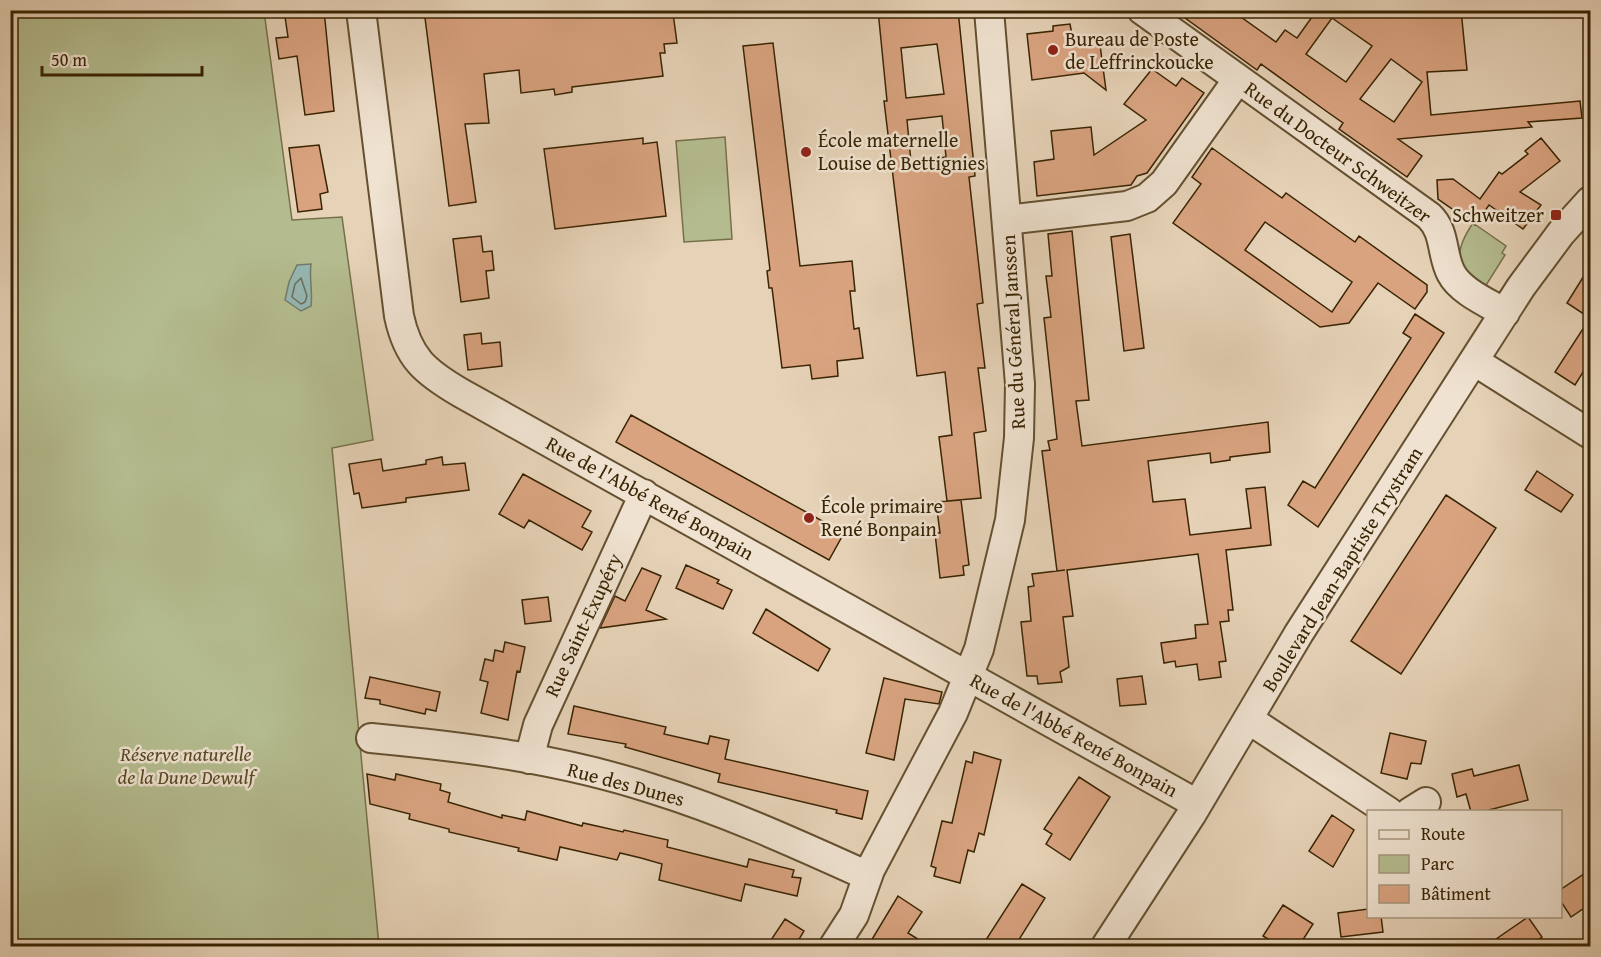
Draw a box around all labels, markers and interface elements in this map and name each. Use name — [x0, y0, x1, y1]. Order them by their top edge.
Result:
place label: Bureau de Poste de Leffrinckoucke — [1065, 24, 1214, 76]
scale bar — [42, 39, 202, 77]
marker: Bureau de Poste de Leffrinckoucke — [1046, 43, 1060, 57]
text: 50 m — [51, 46, 87, 73]
street label: Rue du Docteur Schweitzer — [1239, 74, 1438, 229]
place label: École maternelle Louise de Bettignies — [818, 125, 985, 177]
marker: École maternelle Louise de Bettignies — [799, 145, 813, 159]
place label: Schweitzer — [1452, 200, 1544, 229]
marker: Schweitzer — [1549, 208, 1563, 222]
street label: Rue du Général Janssen — [993, 234, 1032, 430]
street label: Rue de l'Abbé René Bonpain — [541, 428, 759, 567]
street label: Boulevard Jean-Baptiste Trystram — [1254, 440, 1429, 697]
place label: École primaire René Bonpain — [821, 491, 943, 543]
marker: École primaire René Bonpain — [802, 511, 816, 525]
street label: Rue Saint-Exupéry — [537, 548, 629, 701]
street label: Rue de l'Abbé René Bonpain — [965, 665, 1183, 804]
park label: Réserve naturelle de la Dune Dewulf — [118, 739, 258, 791]
street label: Rue des Dunes — [564, 754, 688, 813]
legend — [1367, 810, 1562, 918]
text: Route — [1421, 820, 1465, 847]
text: Parc — [1421, 850, 1454, 877]
text: Bâtiment — [1421, 880, 1491, 907]

